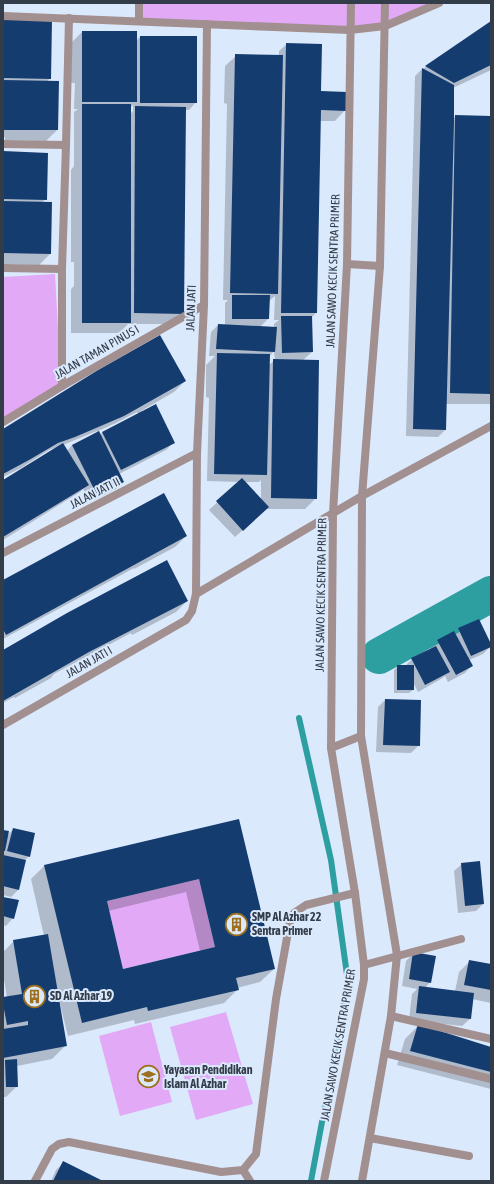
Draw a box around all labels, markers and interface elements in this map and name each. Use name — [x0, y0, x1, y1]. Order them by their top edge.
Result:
street label: JALAN SAWO KECIK SENTRA PRIMER — [323, 194, 343, 348]
street label: JALAN JATI — [183, 284, 199, 332]
street label: JALAN TAMAN PINUS I — [52, 322, 142, 382]
street label: JALAN JATI II — [68, 474, 122, 512]
street label: JALAN SAWO KECIK SENTRA PRIMER — [313, 518, 329, 672]
street label: JALAN JATI I — [63, 643, 115, 681]
place label: SMP Al Azhar 22 Sentra Primer — [252, 910, 322, 938]
building icon: SMP Al Azhar 22 Sentra Primer — [224, 911, 250, 937]
street label: JALAN SAWO KECIK SENTRA PRIMER — [318, 968, 358, 1122]
building icon: SD Al Azhar 19 — [22, 983, 48, 1009]
place label: SD Al Azhar 19 — [50, 989, 113, 1003]
place label: Yayasan Pendidikan Islam Al Azhar — [163, 1063, 253, 1091]
school or university icon: Yayasan Pendidikan Islam Al Azhar — [136, 1064, 162, 1090]

